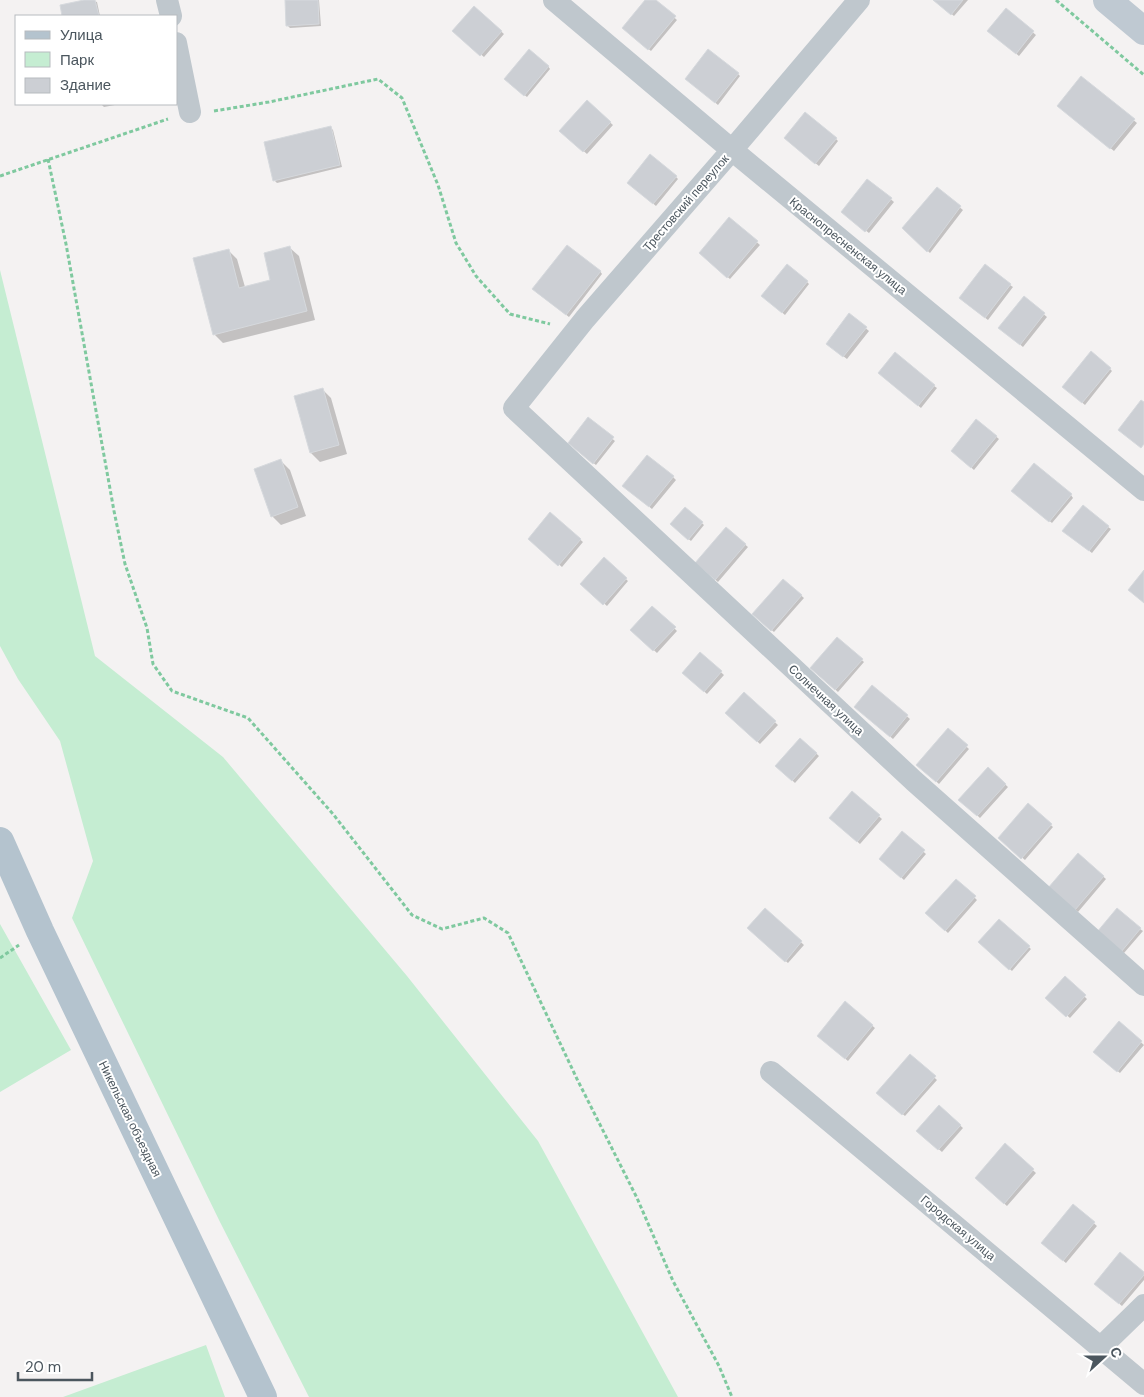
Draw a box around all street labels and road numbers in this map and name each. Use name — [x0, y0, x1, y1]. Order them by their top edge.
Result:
street label: Трестовский переулок — [640, 151, 733, 255]
street label: Краснопресненская улица — [786, 194, 910, 298]
street label: Солнечная улица — [785, 661, 867, 739]
street label: Никельская объездная — [95, 1058, 165, 1180]
street label: Городская улица — [917, 1192, 999, 1264]

